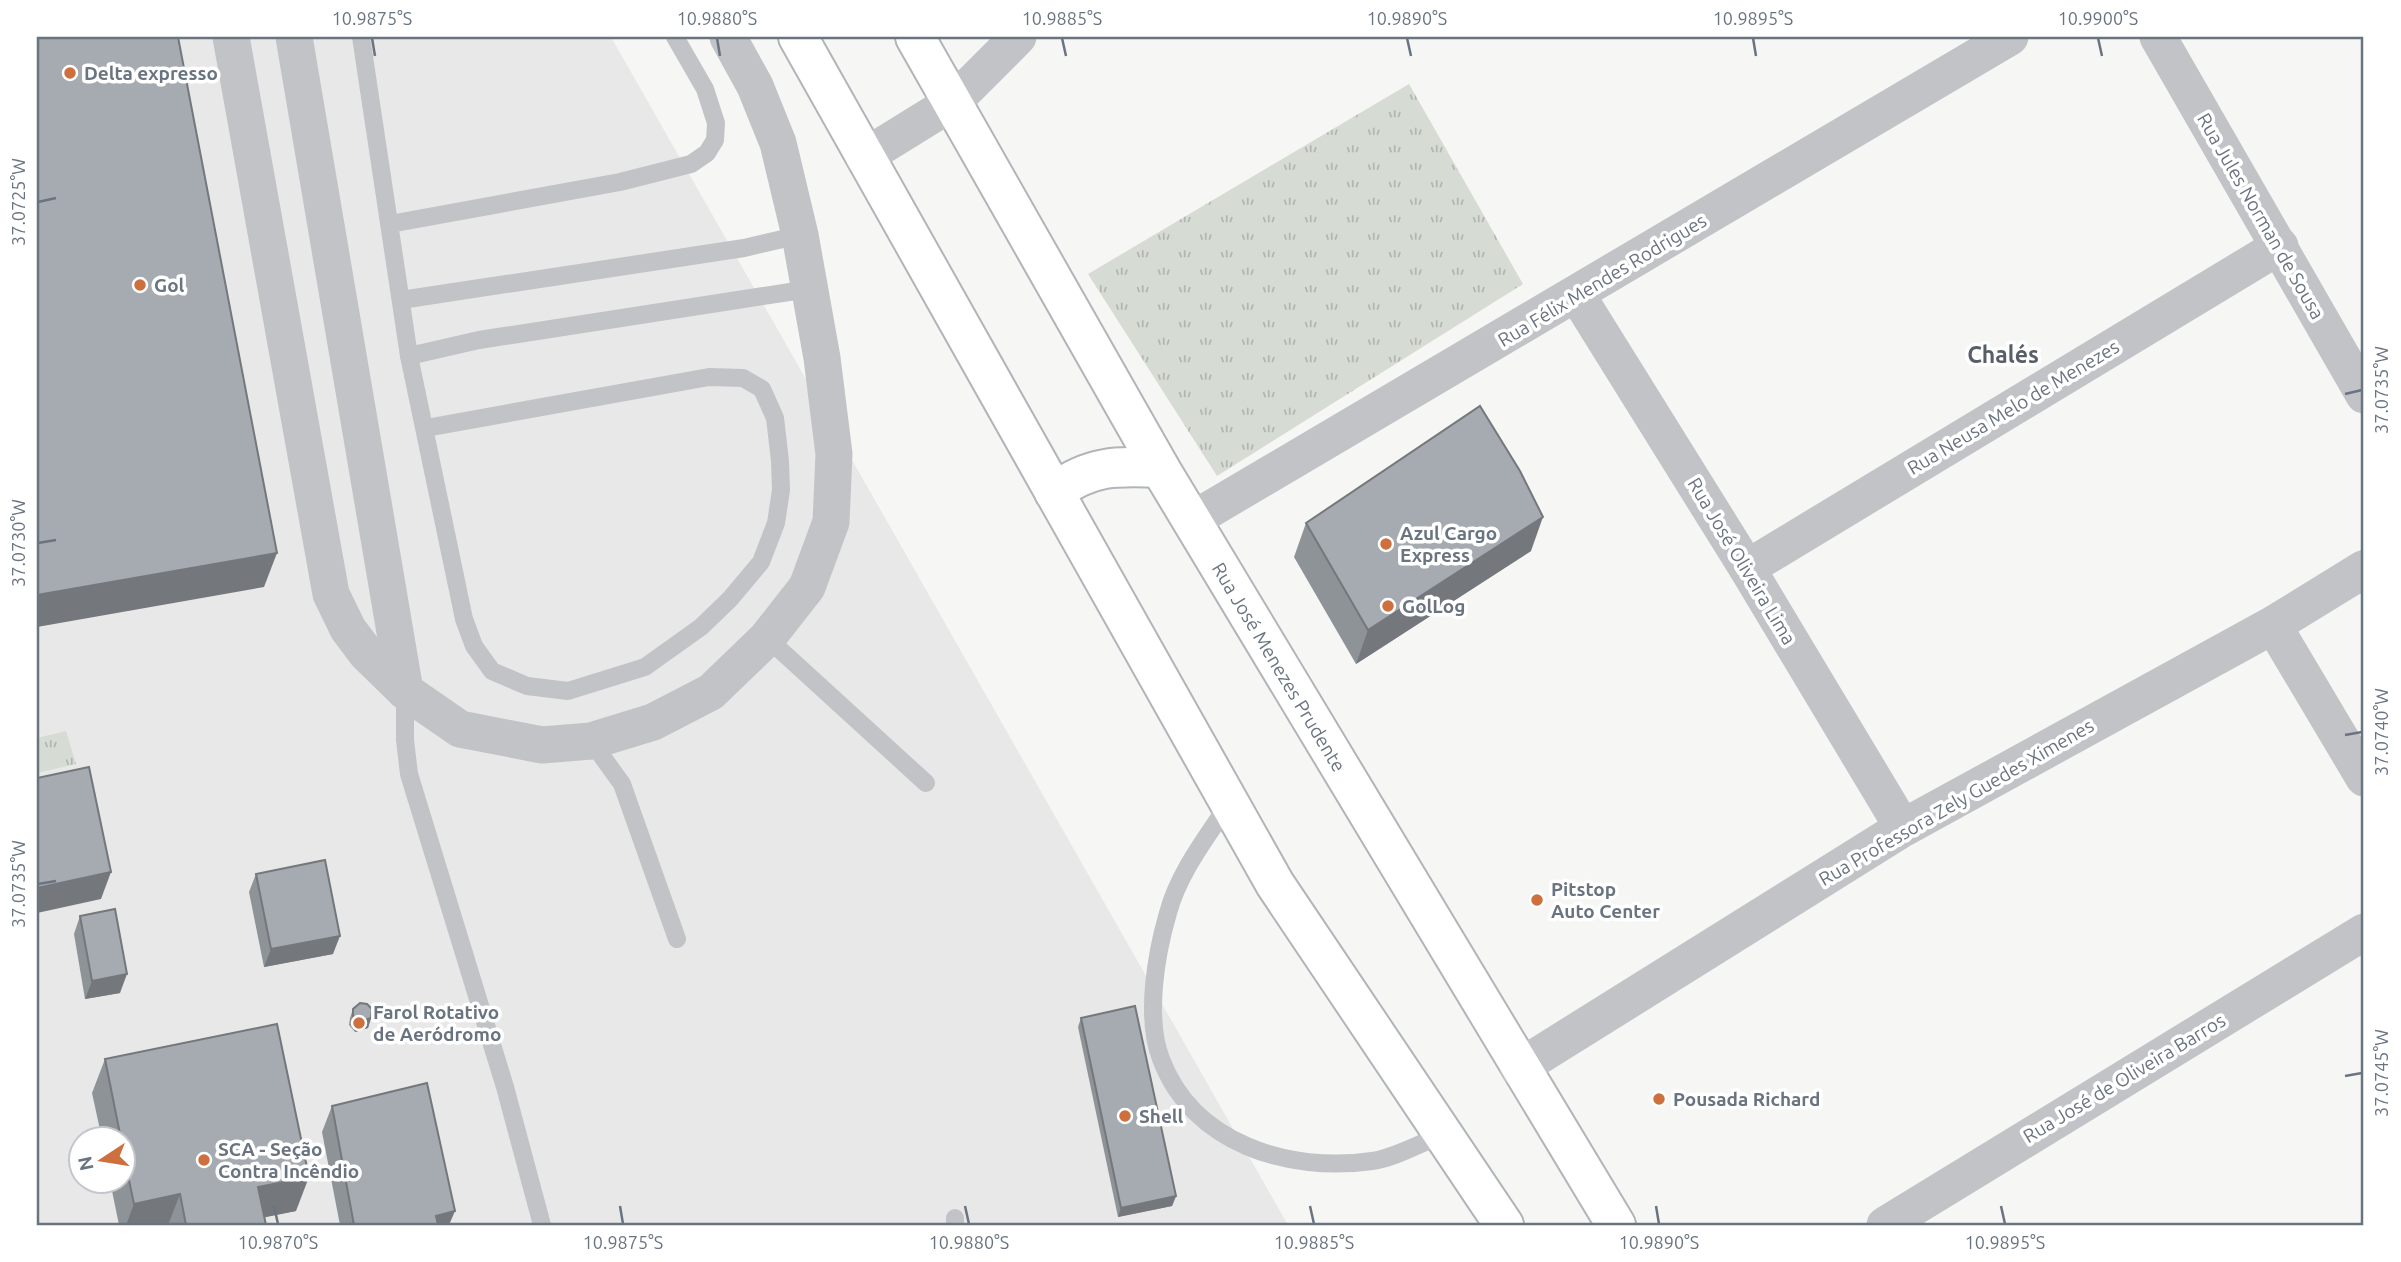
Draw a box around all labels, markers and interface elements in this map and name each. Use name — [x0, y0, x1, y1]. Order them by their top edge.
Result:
text: 10.9875°S — [332, 8, 412, 28]
text: 10.9880°S — [677, 8, 757, 28]
text: 10.9885°S — [1022, 8, 1102, 28]
text: 10.9890°S — [1367, 8, 1447, 28]
text: 10.9895°S — [1713, 8, 1793, 28]
text: 10.9900°S — [2058, 8, 2138, 28]
place label: Delta expresso — [84, 62, 218, 84]
marker: Delta expresso — [62, 65, 78, 81]
street label: Rua Jules Norman de Sousa — [2193, 109, 2329, 323]
text: 37.0725°W — [8, 158, 28, 246]
street label: Rua Félix Mendes Rodrigues — [1494, 209, 1710, 351]
place label: Gol — [154, 274, 185, 296]
marker: Gol — [132, 277, 148, 293]
street label: Rua Neusa Melo de Menezes — [1903, 335, 2123, 479]
district label: Chalés — [1967, 342, 2039, 367]
text: 37.0735°W — [2371, 346, 2391, 434]
street label: Rua José Oliveira Lima — [1683, 474, 1801, 648]
text: 37.0730°W — [8, 499, 28, 587]
place label: Azul Cargo Express — [1400, 522, 1497, 566]
marker: Azul Cargo Express — [1378, 536, 1394, 552]
street label: Rua José Menezes Prudente — [1208, 558, 1350, 776]
place label: GolLog — [1402, 595, 1465, 617]
marker: GolLog — [1380, 598, 1396, 614]
text: 37.0740°W — [2371, 688, 2391, 776]
street label: Rua Professora Zely Guedes Ximenes — [1815, 714, 2097, 890]
text: 37.0735°W — [8, 840, 28, 928]
place label: Pitstop Auto Center — [1551, 878, 1660, 922]
marker: Pitstop Auto Center — [1529, 892, 1545, 908]
place label: Farol Rotativo de Aeródromo — [373, 1001, 501, 1045]
street label: Rua José de Oliveira Barros — [2019, 1009, 2229, 1147]
marker: Farol Rotativo de Aeródromo — [351, 1015, 367, 1031]
text: 37.0745°W — [2371, 1029, 2391, 1117]
place label: Pousada Richard — [1673, 1088, 1820, 1110]
marker: Pousada Richard — [1651, 1091, 1667, 1107]
place label: Shell — [1139, 1105, 1184, 1127]
marker: Shell — [1117, 1108, 1133, 1124]
north arrow — [66, 1126, 136, 1196]
place label: SCA - Seção Contra Incêndio — [218, 1138, 359, 1182]
marker: SCA - Seção Contra Incêndio — [196, 1152, 212, 1168]
text: N — [73, 1154, 98, 1173]
text: 10.9870°S — [238, 1232, 318, 1252]
text: 10.9875°S — [583, 1232, 663, 1252]
text: 10.9880°S — [929, 1232, 1009, 1252]
text: 10.9885°S — [1274, 1232, 1354, 1252]
text: 10.9890°S — [1619, 1232, 1699, 1252]
text: 10.9895°S — [1965, 1232, 2045, 1252]

